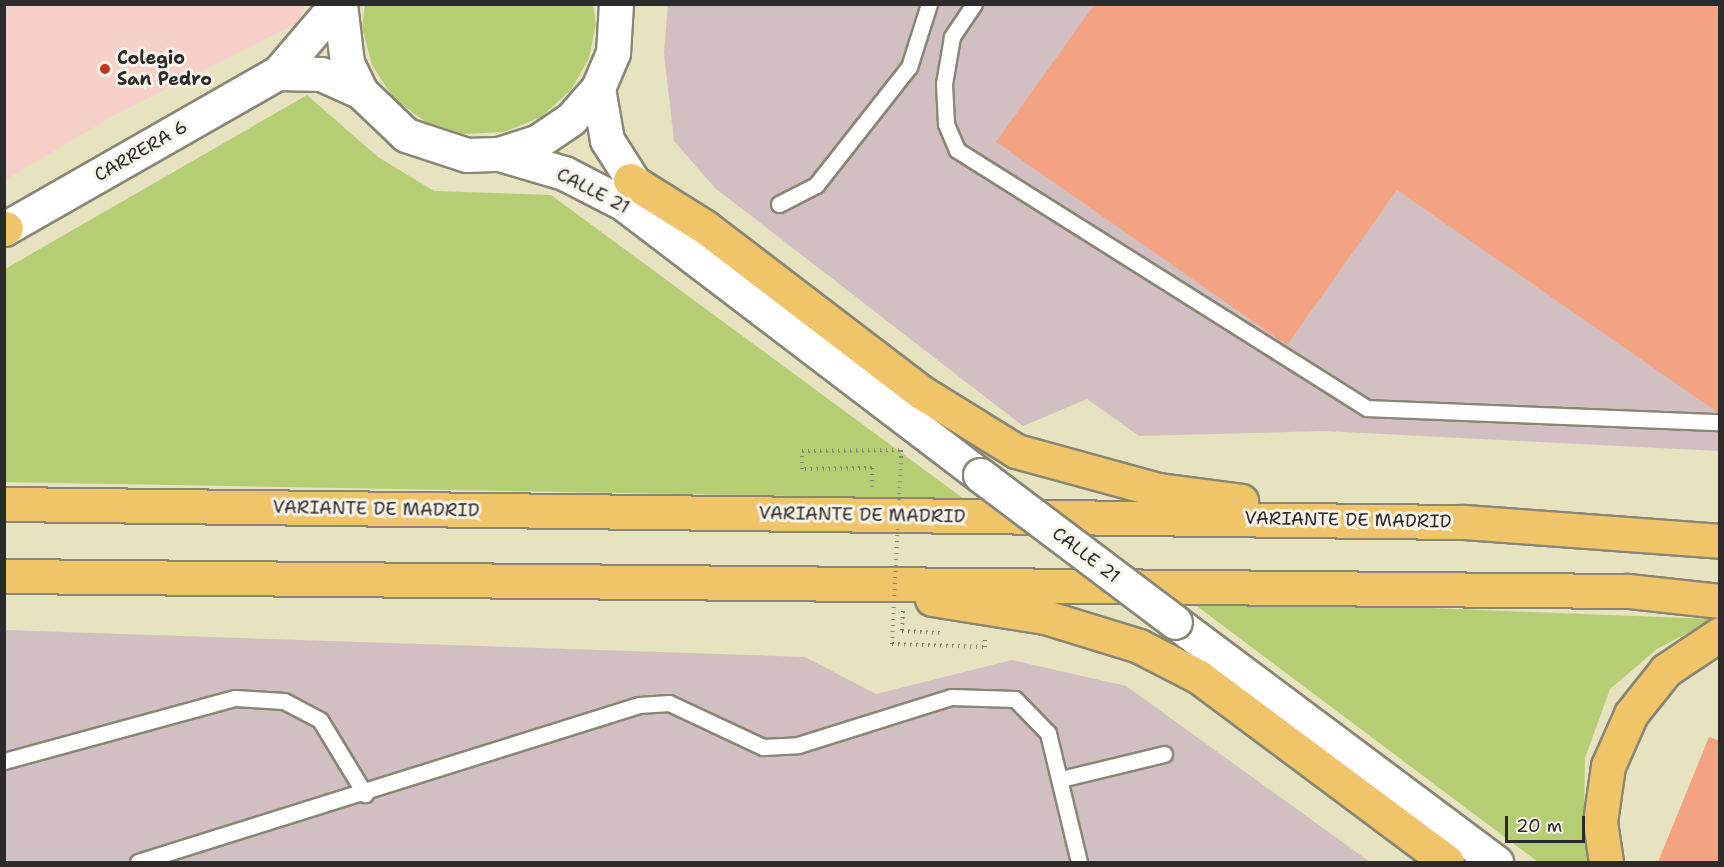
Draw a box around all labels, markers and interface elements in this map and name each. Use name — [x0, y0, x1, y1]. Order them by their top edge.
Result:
place label: Colegio San Pedro — [117, 48, 212, 90]
marker: Colegio San Pedro — [98, 62, 112, 76]
street label: CARRERA 6 — [91, 116, 191, 186]
street label: CALLE 21 — [553, 163, 633, 219]
street label: VARIANTE DE MADRID — [272, 496, 480, 522]
street label: VARIANTE DE MADRID — [758, 502, 966, 528]
street label: VARIANTE DE MADRID — [1244, 507, 1452, 533]
street label: CALLE 21 — [1048, 523, 1124, 587]
scale bar — [1508, 804, 1588, 842]
text: 20 m — [1516, 814, 1562, 838]

